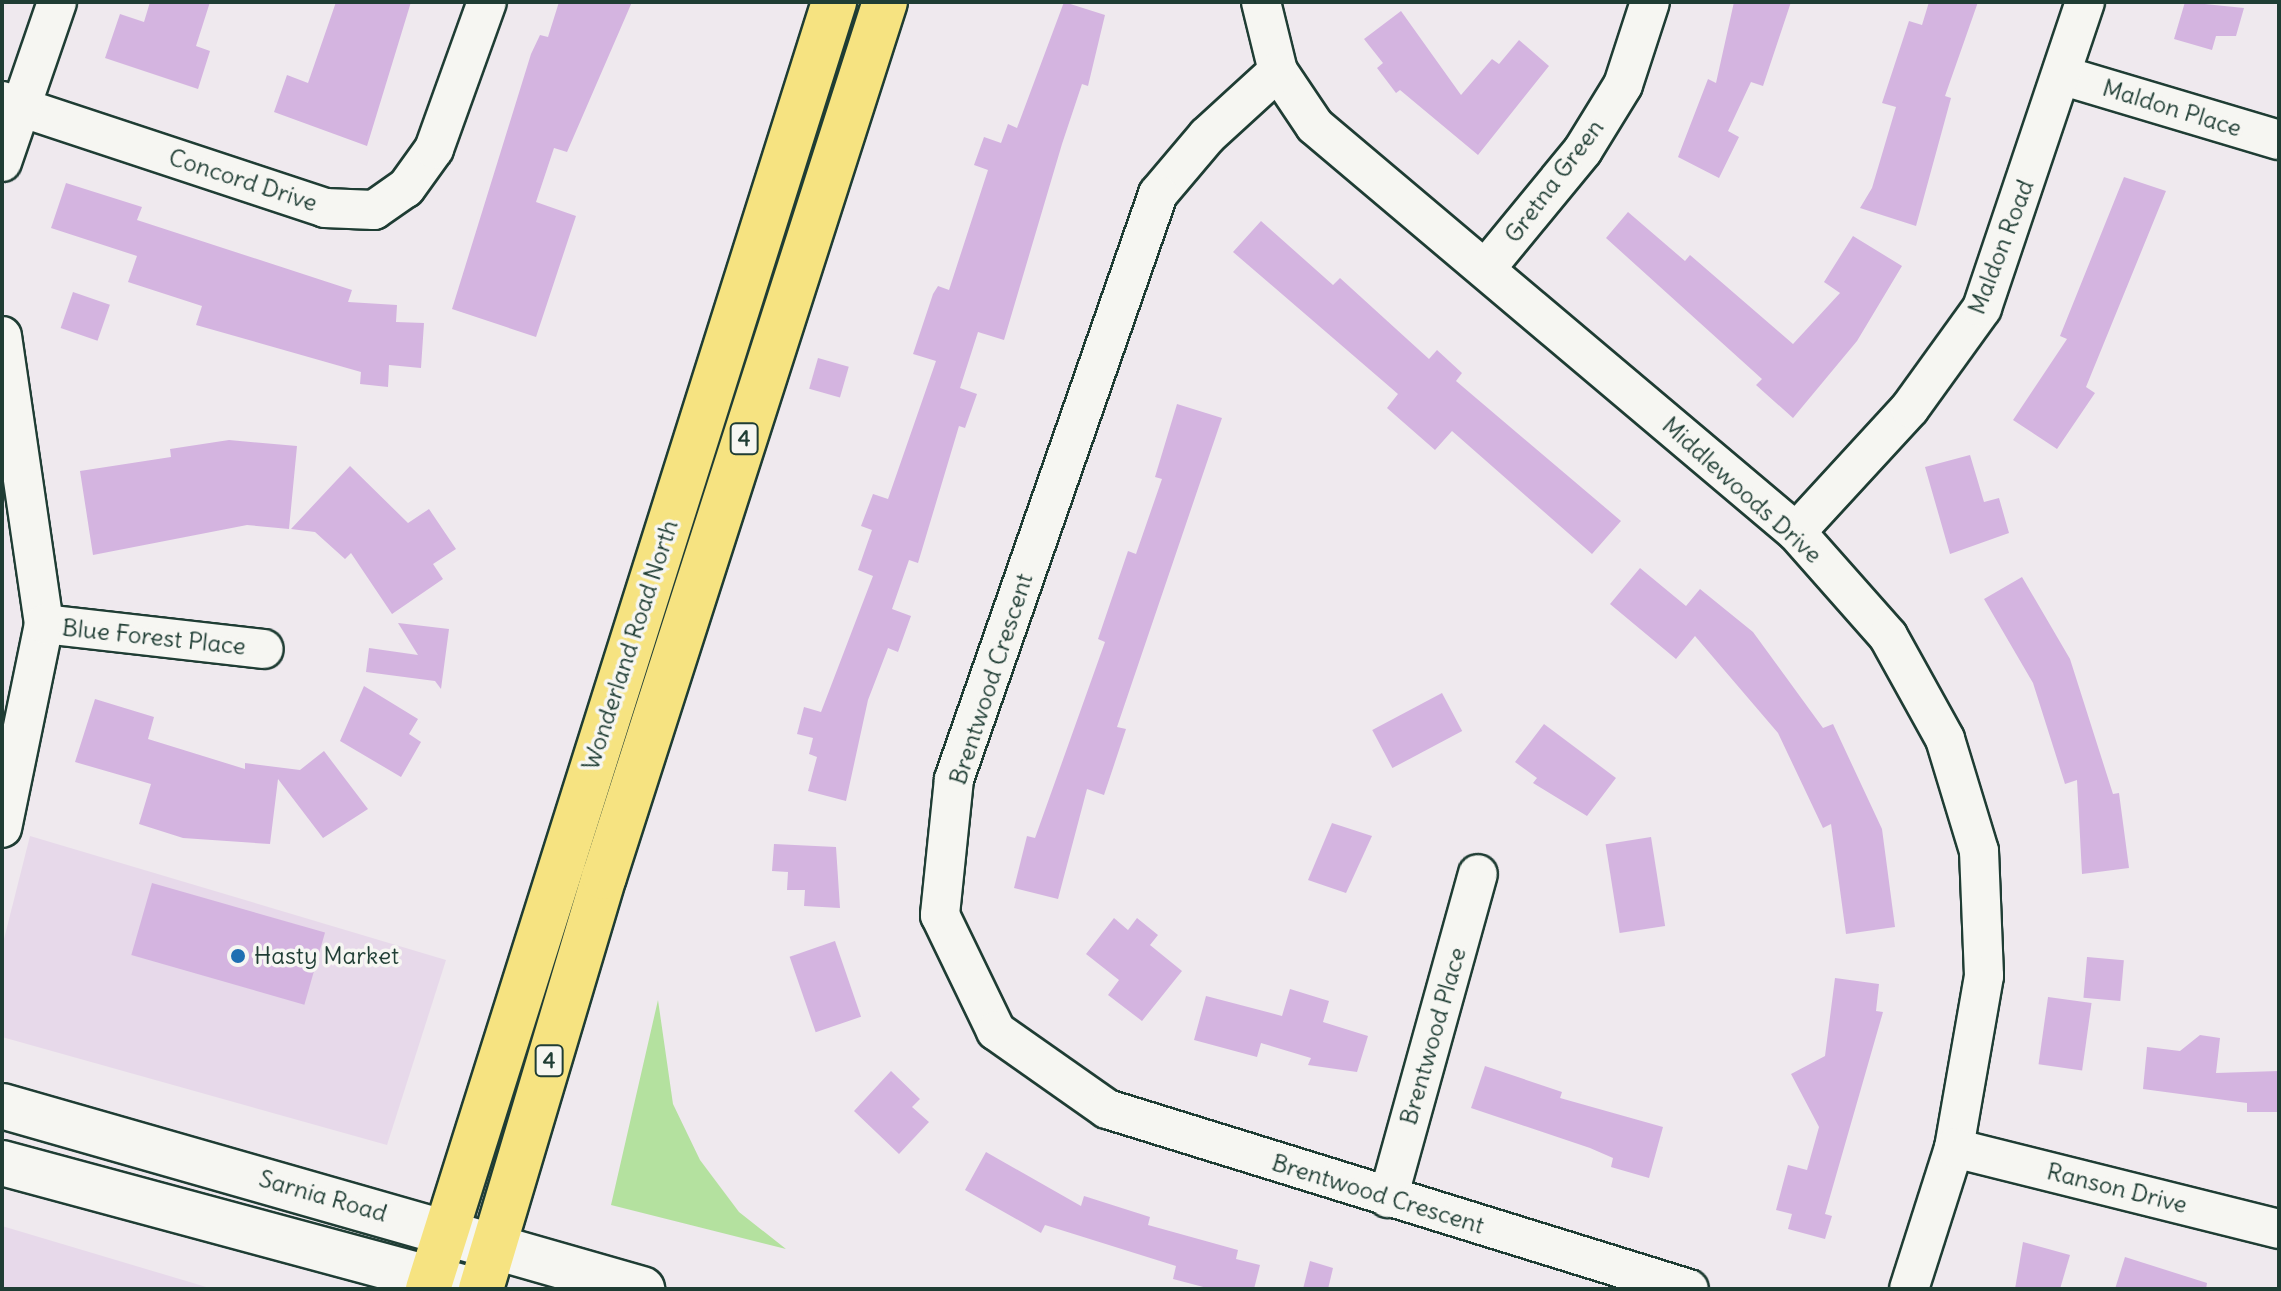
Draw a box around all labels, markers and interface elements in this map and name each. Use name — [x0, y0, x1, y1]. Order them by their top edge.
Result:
street label: Maldon Place — [2099, 73, 2245, 143]
street label: Gretna Green — [1498, 114, 1610, 248]
street label: Concord Drive — [165, 142, 321, 218]
street label: Maldon Road — [1962, 176, 2040, 318]
street label: Middlewoods Drive — [1656, 411, 1828, 569]
road number: 4 — [728, 421, 760, 457]
street label: Wonderland Road North — [576, 516, 684, 774]
street label: Brentwood Crescent — [943, 570, 1039, 788]
street label: Blue Forest Place — [61, 613, 247, 661]
place label: Hasty Market — [254, 942, 399, 970]
street label: Brentwood Place — [1394, 944, 1472, 1128]
marker: Hasty Market — [229, 947, 247, 965]
road number: 4 — [533, 1043, 565, 1079]
street label: Brentwood Crescent — [1268, 1148, 1488, 1240]
street label: Ranson Drive — [2044, 1157, 2190, 1219]
street label: Sarnia Road — [256, 1164, 390, 1228]

